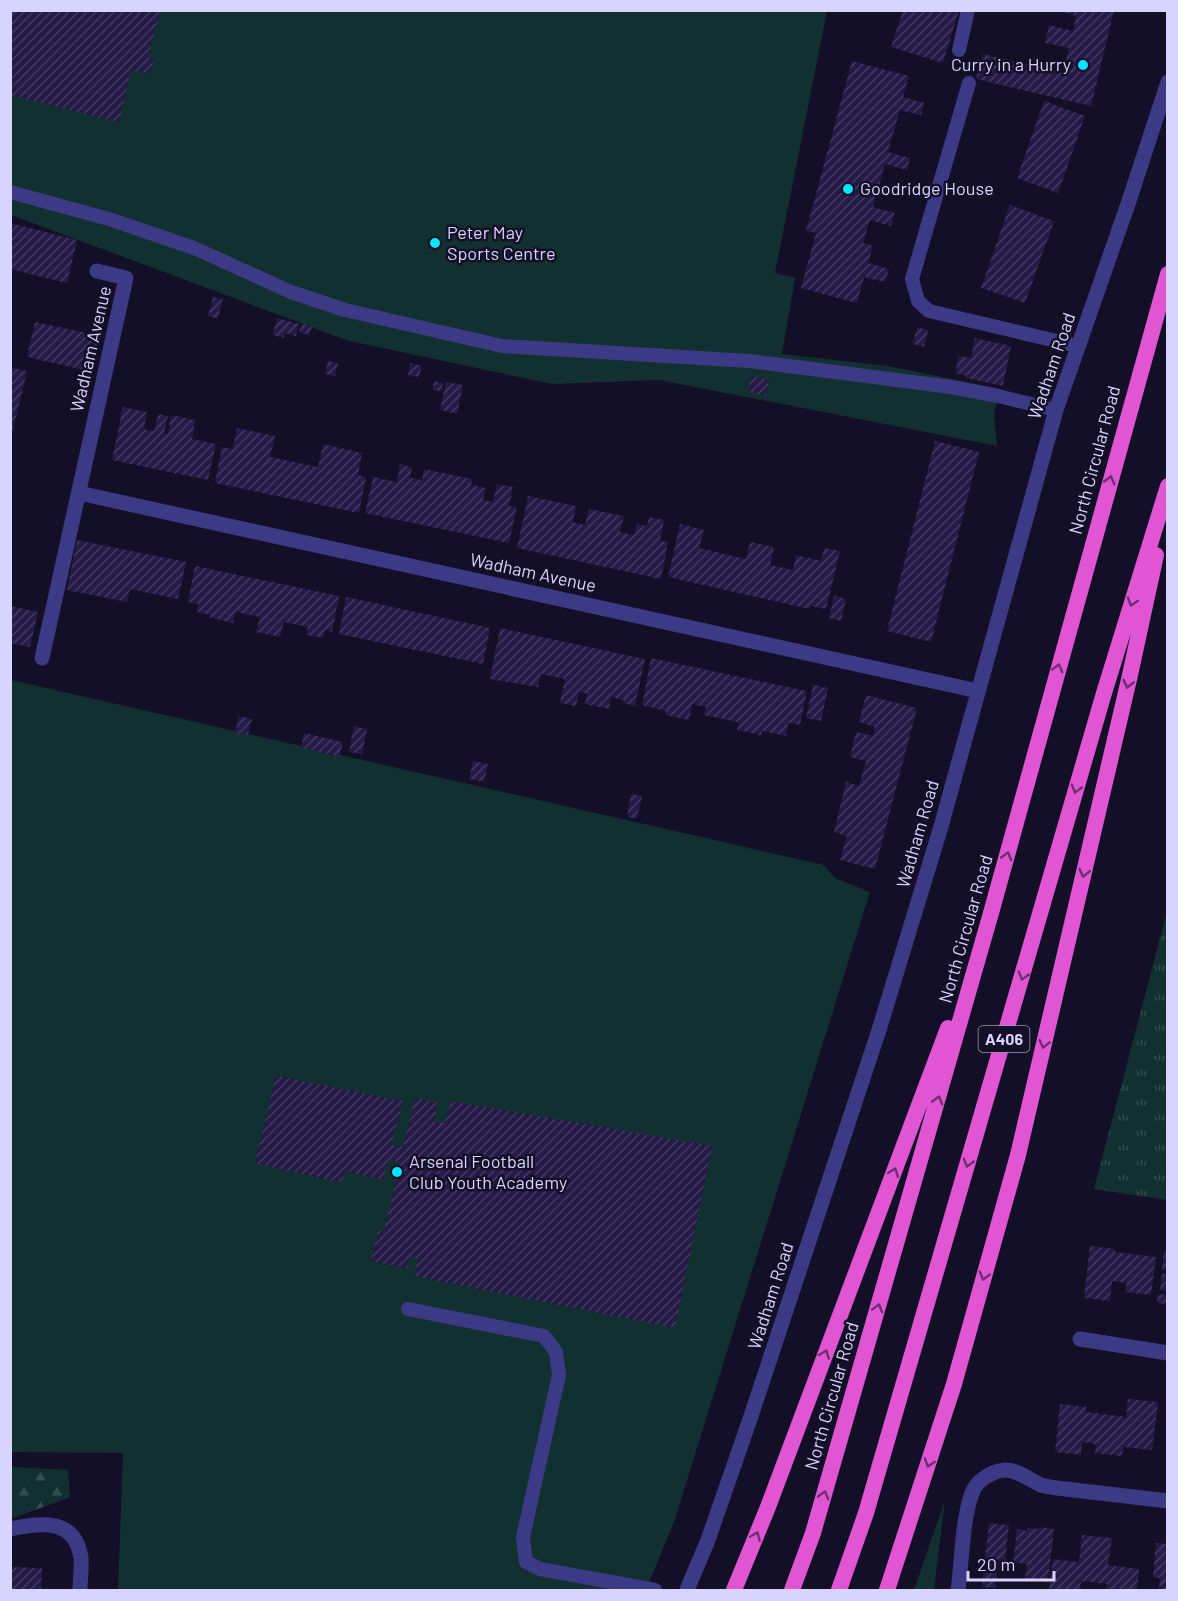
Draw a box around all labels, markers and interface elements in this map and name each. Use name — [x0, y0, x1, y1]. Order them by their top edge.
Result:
place label: Curry in a Hurry — [951, 53, 1071, 75]
marker: Curry in a Hurry — [1076, 58, 1090, 72]
place label: Goodridge House — [860, 177, 994, 199]
marker: Goodridge House — [841, 182, 855, 196]
place label: Peter May Sports Centre — [447, 221, 556, 264]
marker: Peter May Sports Centre — [428, 236, 442, 250]
street label: Wadham Avenue — [65, 284, 115, 414]
street label: Wadham Road — [1023, 310, 1080, 422]
street label: North Circular Road — [1064, 383, 1124, 536]
one-way arrow — [1103, 475, 1115, 486]
street label: Wadham Avenue — [468, 548, 598, 596]
one-way arrow — [1127, 596, 1139, 607]
one-way arrow — [1051, 664, 1063, 674]
one-way arrow — [1123, 678, 1136, 688]
street label: Wadham Road — [891, 777, 943, 890]
one-way arrow — [1071, 784, 1084, 794]
street label: North Circular Road — [933, 852, 997, 1005]
one-way arrow — [999, 852, 1012, 862]
one-way arrow — [1079, 868, 1092, 878]
one-way arrow — [1017, 971, 1030, 981]
road number: A406 — [978, 1026, 1030, 1052]
one-way arrow — [1039, 1039, 1052, 1049]
one-way arrow — [930, 1095, 943, 1105]
place label: Arsenal Football Club Youth Academy — [409, 1150, 567, 1193]
one-way arrow — [963, 1158, 975, 1168]
marker: Arsenal Football Club Youth Academy — [390, 1165, 404, 1179]
one-way arrow — [887, 1167, 899, 1178]
street label: Wadham Road — [742, 1239, 798, 1352]
one-way arrow — [979, 1270, 991, 1281]
one-way arrow — [871, 1303, 883, 1314]
street label: North Circular Road — [799, 1319, 863, 1472]
one-way arrow — [818, 1349, 831, 1360]
one-way arrow — [923, 1457, 936, 1468]
one-way arrow — [817, 1490, 829, 1501]
one-way arrow — [749, 1532, 761, 1543]
scale bar — [968, 1544, 1054, 1582]
text: 20 m — [977, 1553, 1015, 1575]

